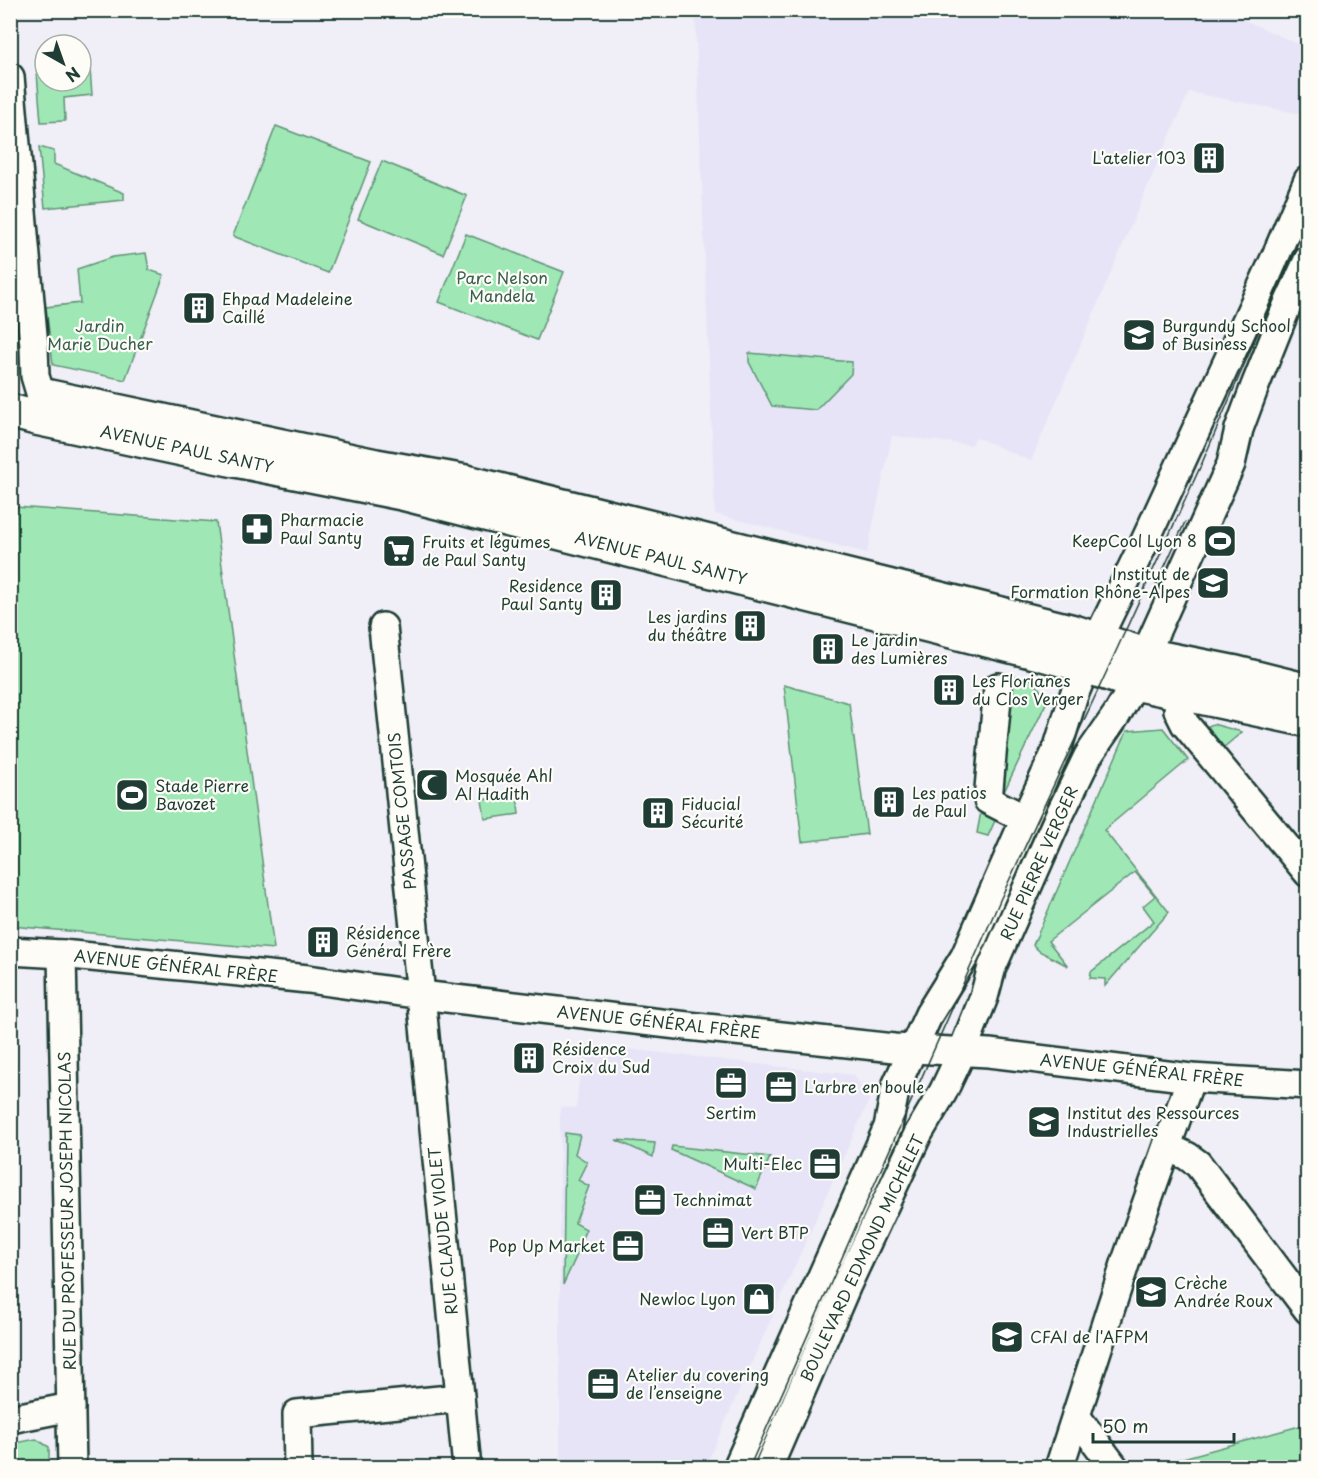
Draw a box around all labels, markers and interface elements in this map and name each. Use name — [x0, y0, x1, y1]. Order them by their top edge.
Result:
north arrow — [33, 33, 93, 93]
text: N — [61, 62, 86, 89]
building icon: L'atelier 103 — [1191, 140, 1227, 176]
place label: L'atelier 103 — [1092, 145, 1186, 169]
park label: Parc Nelson Mandela — [456, 265, 548, 307]
place label: Ehpad Madeleine Caillé — [222, 286, 353, 328]
building icon: Ehpad Madeleine Caillé — [181, 290, 217, 326]
park label: Jardin Marie Ducher — [47, 313, 153, 355]
place label: Burgundy School of Business — [1162, 313, 1291, 355]
school or university icon: Burgundy School of Business — [1121, 317, 1157, 353]
street label: AVENUE PAUL SANTY — [98, 418, 276, 478]
place label: Pharmacie Paul Santy — [280, 507, 364, 549]
pharmacy icon: Pharmacie Paul Santy — [239, 511, 275, 547]
sports icon: KeepCool Lyon 8 — [1202, 523, 1238, 559]
street label: AVENUE PAUL SANTY — [573, 524, 750, 590]
place label: KeepCool Lyon 8 — [1072, 528, 1197, 552]
place label: Fruits et légumes de Paul Santy — [422, 529, 550, 571]
supermarket icon: Fruits et légumes de Paul Santy — [381, 533, 417, 569]
place label: Institut de Formation Rhône-Alpes — [1010, 561, 1190, 603]
school or university icon: Institut de Formation Rhône-Alpes — [1195, 565, 1231, 601]
place label: Residence Paul Santy — [501, 573, 583, 615]
building icon: Residence Paul Santy — [588, 577, 624, 613]
place label: Les jardins du théâtre — [648, 604, 727, 646]
building icon: Les jardins du théâtre — [732, 608, 768, 644]
place label: Le jardin des Lumières — [851, 627, 948, 669]
building icon: Le jardin des Lumières — [810, 631, 846, 667]
place label: Les Florianes du Clos Verger — [972, 668, 1084, 710]
building icon: Les Florianes du Clos Verger — [931, 672, 967, 708]
street label: PASSAGE COMTOIS — [381, 731, 421, 891]
place label: Mosquée Ahl Al Hadith — [455, 763, 553, 805]
mosque icon: Mosquée Ahl Al Hadith — [414, 767, 450, 803]
place label: Stade Pierre Bavozet — [155, 773, 249, 815]
sports icon: Stade Pierre Bavozet — [114, 777, 150, 813]
place label: Les patios de Paul — [912, 780, 986, 822]
street label: RUE PIERRE VERGER — [993, 781, 1083, 944]
building icon: Les patios de Paul — [871, 784, 907, 820]
place label: Fiducial Sécurité — [681, 791, 744, 833]
building icon: Fiducial Sécurité — [640, 795, 676, 831]
place label: Résidence Général Frère — [346, 920, 452, 962]
building icon: Résidence Général Frère — [305, 924, 341, 960]
street label: AVENUE GÉNÉRAL FRÈRE — [73, 942, 279, 988]
street label: AVENUE GÉNÉRAL FRÈRE — [556, 998, 762, 1044]
place label: Résidence Croix du Sud — [552, 1036, 650, 1078]
building icon: Résidence Croix du Sud — [511, 1040, 547, 1076]
street label: AVENUE GÉNÉRAL FRÈRE — [1039, 1046, 1245, 1092]
street label: RUE DU PROFESSEUR JOSEPH NICOLAS — [51, 1051, 81, 1371]
office icon: Sertim — [713, 1065, 749, 1101]
office icon: L'arbre en boule — [763, 1069, 799, 1105]
place label: L'arbre en boule — [804, 1074, 924, 1098]
place label: Sertim — [705, 1100, 757, 1124]
place label: Institut des Ressources Industrielles — [1067, 1100, 1239, 1142]
school or university icon: Institut des Ressources Industrielles — [1026, 1104, 1062, 1140]
street label: BOULEVARD EDMOND MICHELET — [793, 1130, 929, 1385]
street label: RUE CLAUDE VIOLET — [421, 1146, 463, 1316]
office icon: Multi-Elec — [807, 1146, 843, 1182]
place label: Multi-Elec — [723, 1151, 802, 1175]
office icon: Technimat — [632, 1182, 668, 1218]
place label: Technimat — [673, 1187, 752, 1211]
office icon: Vert BTP — [700, 1215, 736, 1251]
place label: Vert BTP — [741, 1220, 809, 1244]
office icon: Pop Up Market — [610, 1228, 646, 1264]
place label: Pop Up Market — [488, 1233, 605, 1257]
place label: Crèche Andrée Roux — [1174, 1270, 1273, 1312]
school or university icon: Crèche Andrée Roux — [1133, 1274, 1169, 1310]
shop icon: Newloc Lyon — [741, 1281, 777, 1317]
place label: Newloc Lyon — [639, 1286, 736, 1310]
school or university icon: CFAI de l'AFPM — [989, 1319, 1025, 1355]
place label: CFAI de l'AFPM — [1030, 1324, 1148, 1348]
place label: Atelier du covering de l’enseigne — [626, 1362, 769, 1404]
office icon: Atelier du covering de l’enseigne — [585, 1366, 621, 1402]
scale bar — [1093, 1406, 1234, 1444]
text: 50 m — [1102, 1412, 1149, 1439]

